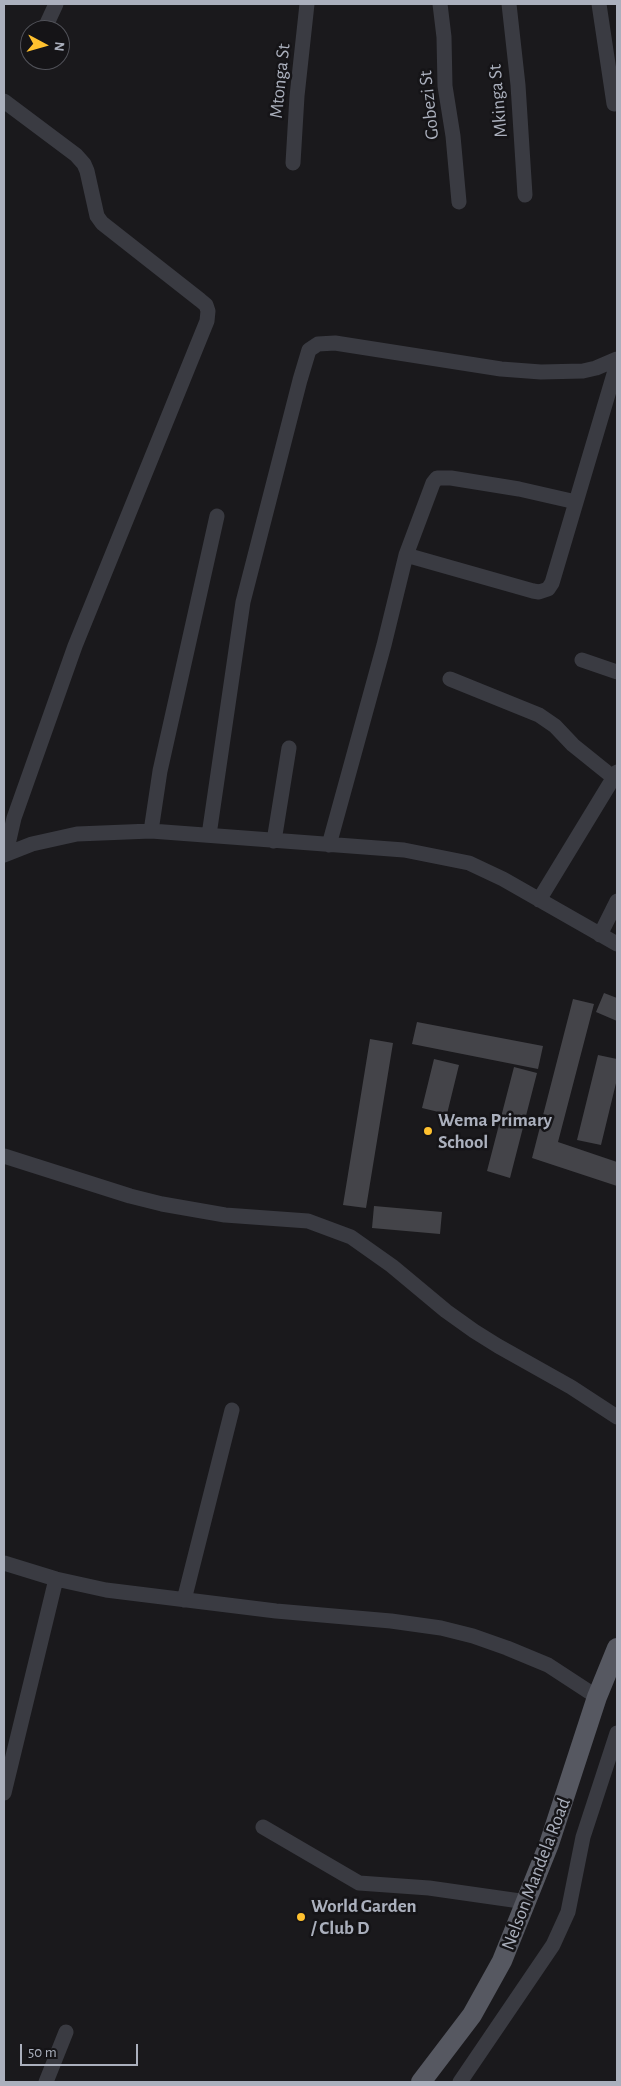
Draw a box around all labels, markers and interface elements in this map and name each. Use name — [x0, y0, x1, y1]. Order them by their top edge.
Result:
north arrow — [20, 20, 70, 70]
text: N — [51, 41, 66, 52]
street label: Mtonga St — [265, 42, 295, 120]
street label: Mkinga St — [483, 63, 513, 139]
street label: Gobezi St — [414, 69, 444, 141]
place label: Wema Primary School — [438, 1109, 552, 1153]
marker: Wema Primary School — [422, 1125, 434, 1137]
street label: Nelson Mandela Road — [496, 1795, 576, 1953]
place label: World Garden / Club D — [311, 1895, 417, 1939]
marker: World Garden / Club D — [295, 1911, 307, 1923]
scale bar — [22, 2034, 140, 2066]
text: 50 m — [28, 2045, 57, 2060]

